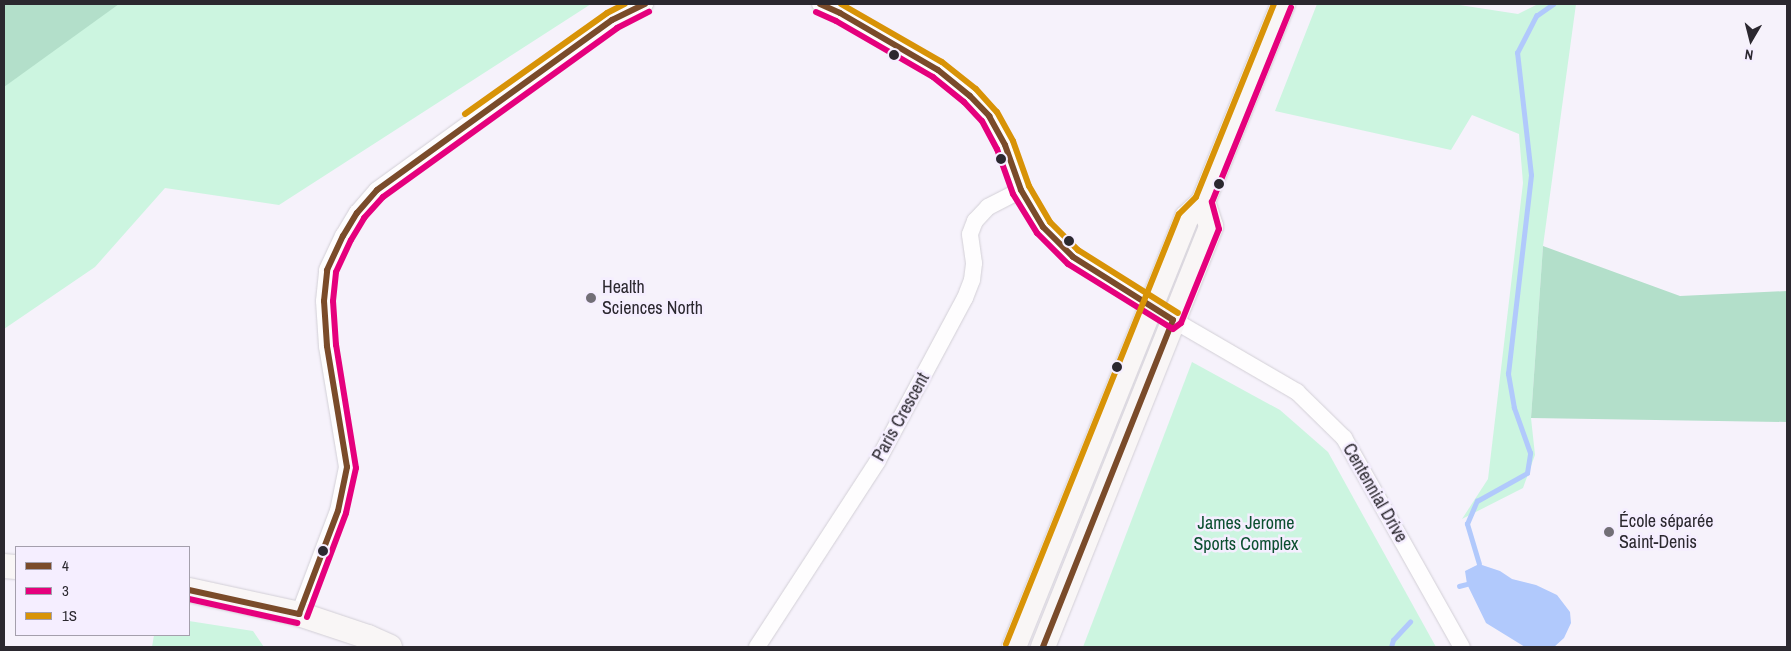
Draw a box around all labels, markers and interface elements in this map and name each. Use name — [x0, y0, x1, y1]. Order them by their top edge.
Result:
north arrow — [1726, 15, 1776, 65]
text: N — [1744, 45, 1754, 64]
unlabelled marker — [889, 50, 899, 60]
unlabelled marker — [996, 154, 1006, 164]
unlabelled marker — [1214, 179, 1224, 189]
unlabelled marker — [1064, 236, 1074, 246]
place label: Health Sciences North — [602, 277, 703, 320]
marker: Health Sciences North — [584, 291, 598, 305]
unlabelled marker — [1112, 362, 1122, 372]
street label: Paris Crescent — [868, 369, 934, 465]
street label: Centennial Drive — [1338, 440, 1412, 546]
place label: École séparée Saint-Denis — [1619, 511, 1713, 554]
park label: James Jerome Sports Complex — [1194, 513, 1298, 556]
marker: École séparée Saint-Denis — [1603, 526, 1615, 538]
legend — [15, 546, 190, 636]
unlabelled marker — [318, 546, 328, 556]
text: 4 — [62, 555, 69, 576]
text: 3 — [62, 580, 69, 601]
text: 1S — [62, 605, 77, 626]

